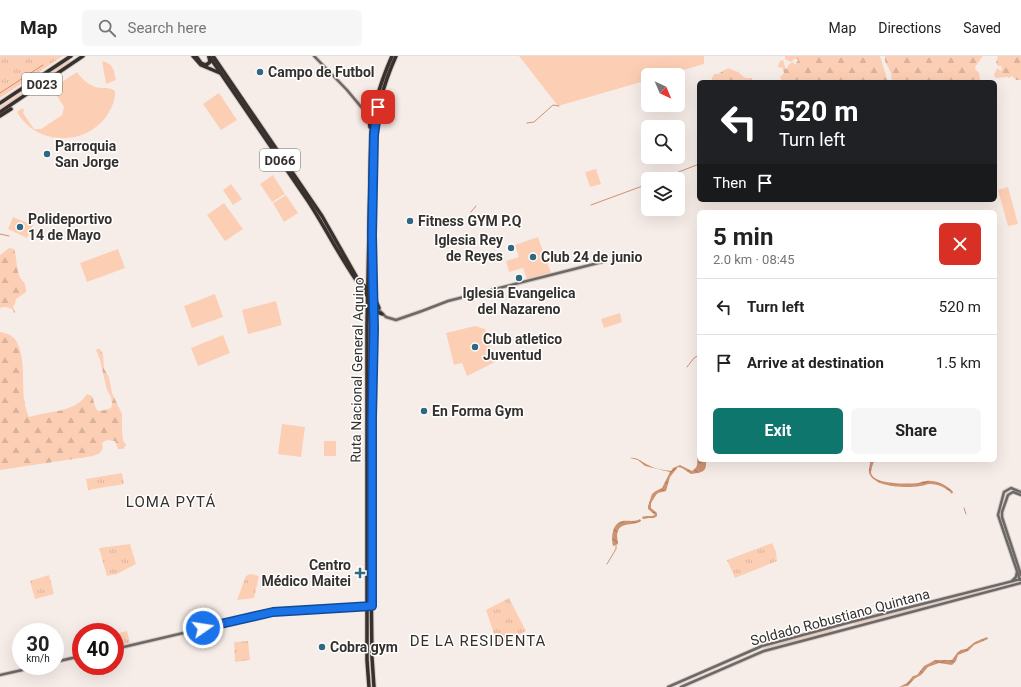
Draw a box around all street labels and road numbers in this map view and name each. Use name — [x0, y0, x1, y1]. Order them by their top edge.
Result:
road number: D023 — [22, 73, 62, 95]
road number: D066 — [260, 149, 300, 171]
street label: Ruta Nacional General Aquino — [347, 277, 367, 463]
street label: Soldado Robustiano Quintana — [749, 585, 931, 649]

